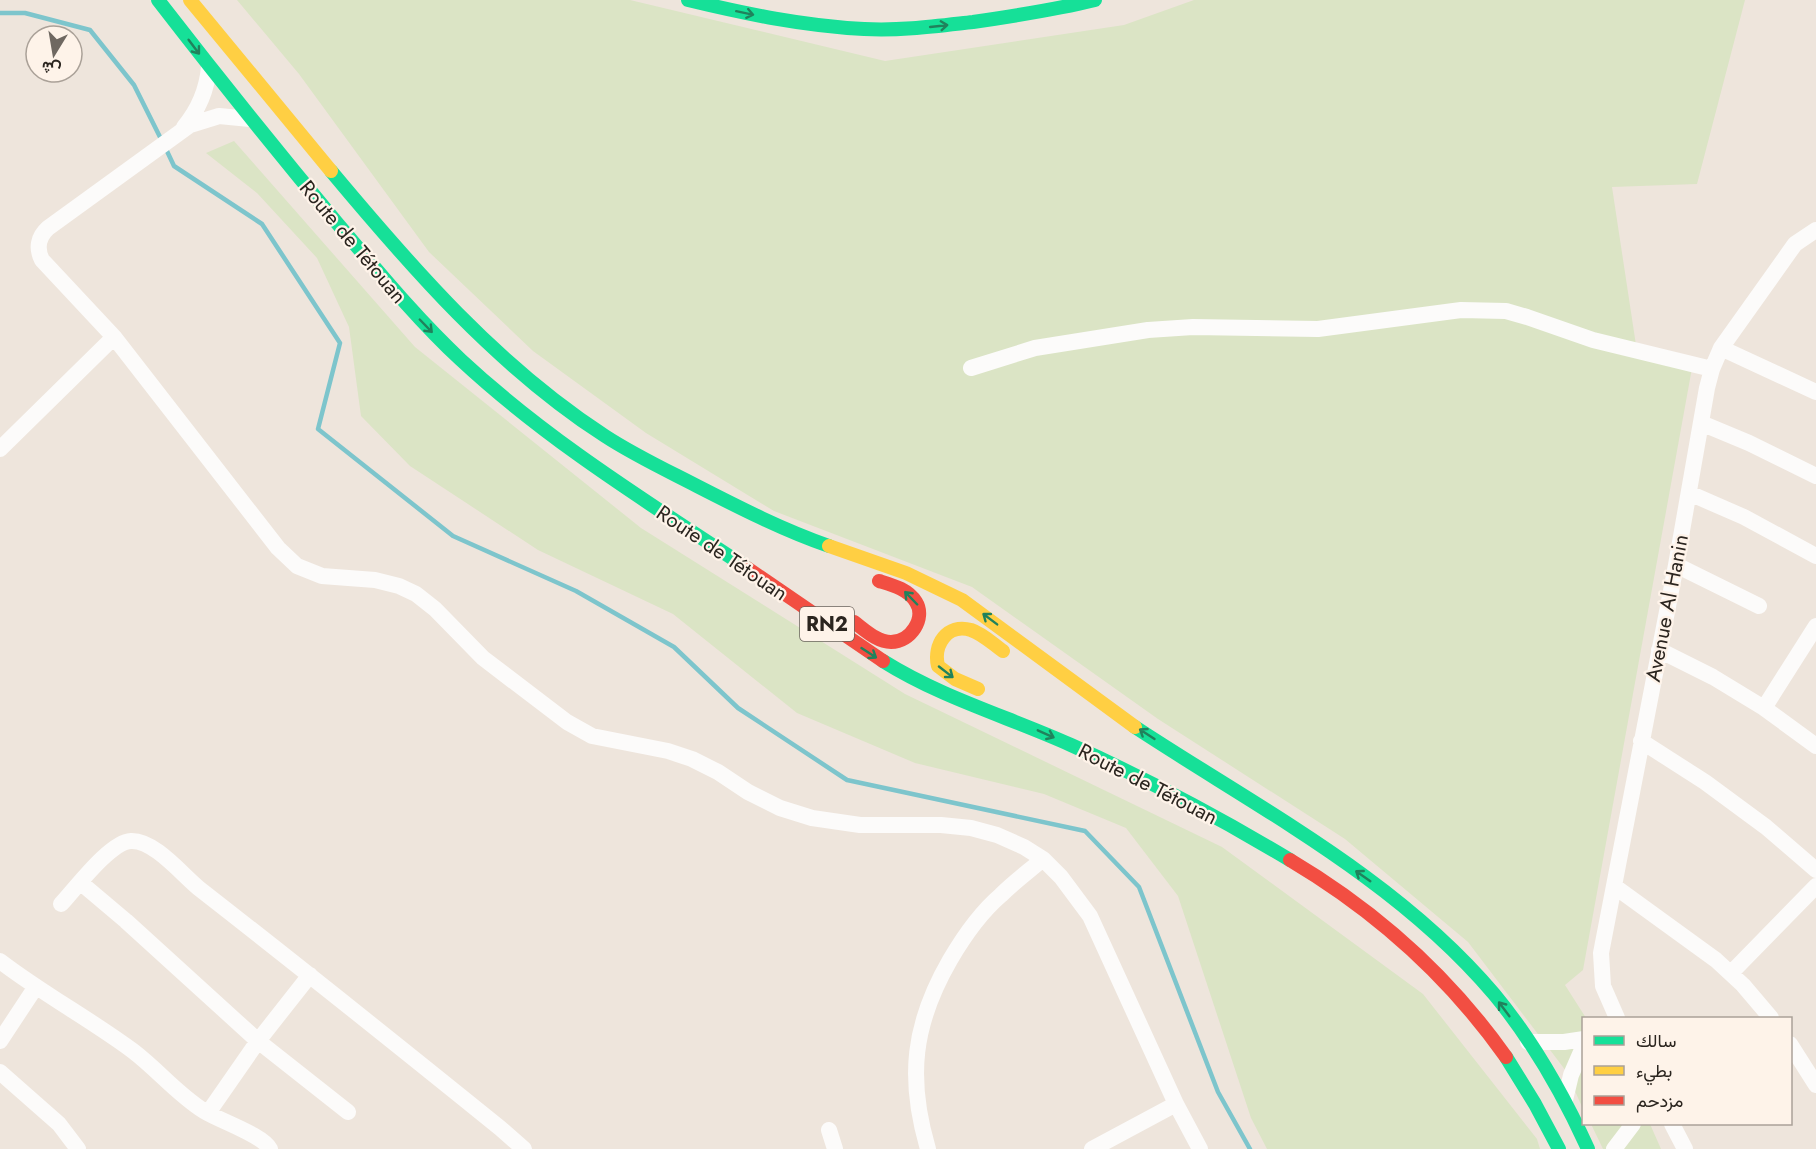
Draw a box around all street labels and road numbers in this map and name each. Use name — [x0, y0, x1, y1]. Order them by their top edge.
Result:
street label: Route de Tétouan — [292, 174, 414, 310]
street label: Route de Tétouan — [650, 498, 794, 608]
street label: Avenue Al Hanin — [1638, 532, 1696, 684]
road number: RN2 — [800, 607, 854, 641]
street label: Route de Tétouan — [1073, 736, 1223, 832]

